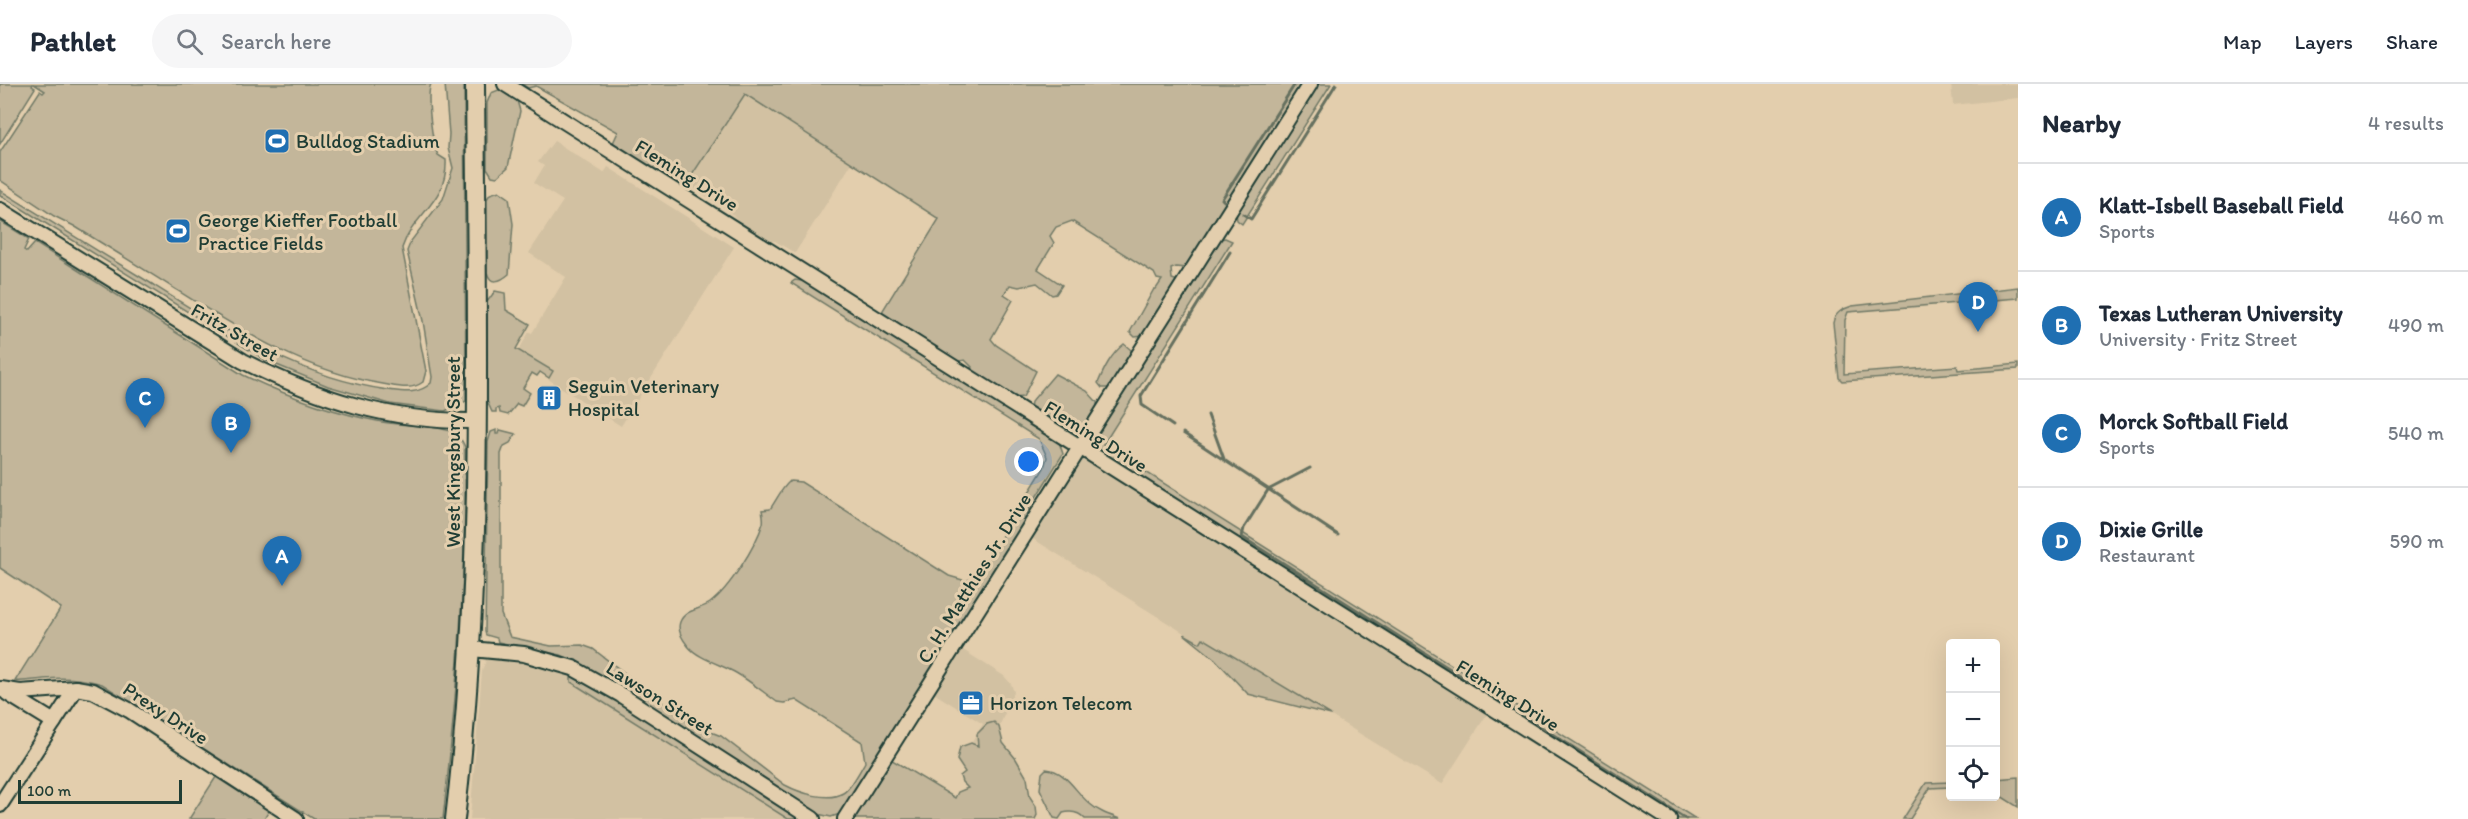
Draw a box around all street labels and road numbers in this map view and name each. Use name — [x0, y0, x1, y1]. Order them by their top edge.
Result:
street label: Fleming Drive — [631, 134, 743, 216]
street label: Fritz Street — [187, 297, 283, 367]
street label: West Kingsbury Street — [441, 356, 465, 548]
street label: Fleming Drive — [1040, 395, 1152, 477]
street label: C. H. Matthies Jr. Drive — [912, 488, 1036, 668]
street label: Fleming Drive — [1452, 654, 1564, 736]
street label: Lawson Street — [602, 655, 718, 741]
street label: Prexy Drive — [119, 677, 213, 749]

